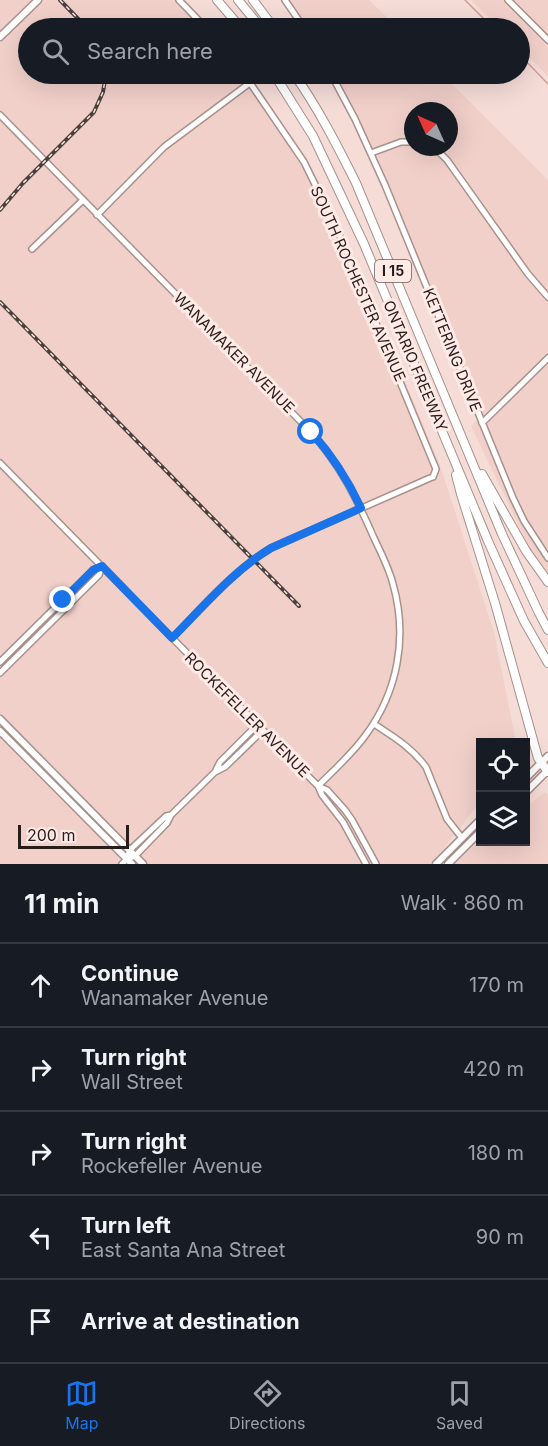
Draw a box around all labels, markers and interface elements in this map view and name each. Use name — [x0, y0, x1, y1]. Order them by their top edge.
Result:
search box — [18, 18, 530, 84]
icon: search — [39, 35, 72, 68]
text: Search here — [87, 38, 213, 64]
north arrow — [404, 102, 458, 156]
street label: SOUTH ROCHESTER AVENUE — [307, 183, 410, 384]
road number: I 15 — [375, 260, 411, 282]
street label: KETTERING DRIVE — [419, 285, 486, 414]
street label: WANAMAKER AVENUE — [170, 288, 299, 417]
street label: ONTARIO FREEWAY — [379, 297, 452, 434]
route start — [297, 418, 323, 444]
route end — [49, 586, 75, 612]
street label: ROCKEFELLER AVENUE — [181, 648, 314, 781]
map controls — [476, 738, 530, 846]
button: locate — [476, 738, 530, 792]
button: layers — [476, 792, 530, 846]
scale bar — [18, 822, 129, 850]
text: 200 m — [27, 825, 75, 845]
text: 11 min — [24, 888, 100, 919]
text: Walk · 860 m — [401, 891, 524, 915]
text: Continue — [81, 960, 179, 986]
icon: ahead — [24, 969, 57, 1002]
text: 170 m — [469, 973, 524, 997]
text: Wanamaker Avenue — [81, 986, 268, 1010]
text: Turn right — [81, 1044, 187, 1070]
icon: right — [24, 1053, 57, 1086]
text: 420 m — [463, 1057, 524, 1081]
text: Wall Street — [81, 1070, 183, 1094]
text: Turn right — [81, 1128, 187, 1154]
icon: right — [24, 1137, 57, 1170]
text: 180 m — [468, 1141, 524, 1165]
text: Rockefeller Avenue — [81, 1154, 262, 1178]
text: Turn left — [81, 1212, 171, 1238]
icon: left — [24, 1221, 57, 1254]
text: 90 m — [476, 1225, 524, 1249]
text: East Santa Ana Street — [81, 1238, 285, 1262]
icon: arrive — [24, 1305, 57, 1338]
text: Arrive at destination — [81, 1308, 300, 1334]
tab: Map — [65, 1377, 99, 1433]
tab: Directions — [229, 1377, 305, 1433]
tab: Saved — [436, 1377, 483, 1433]

